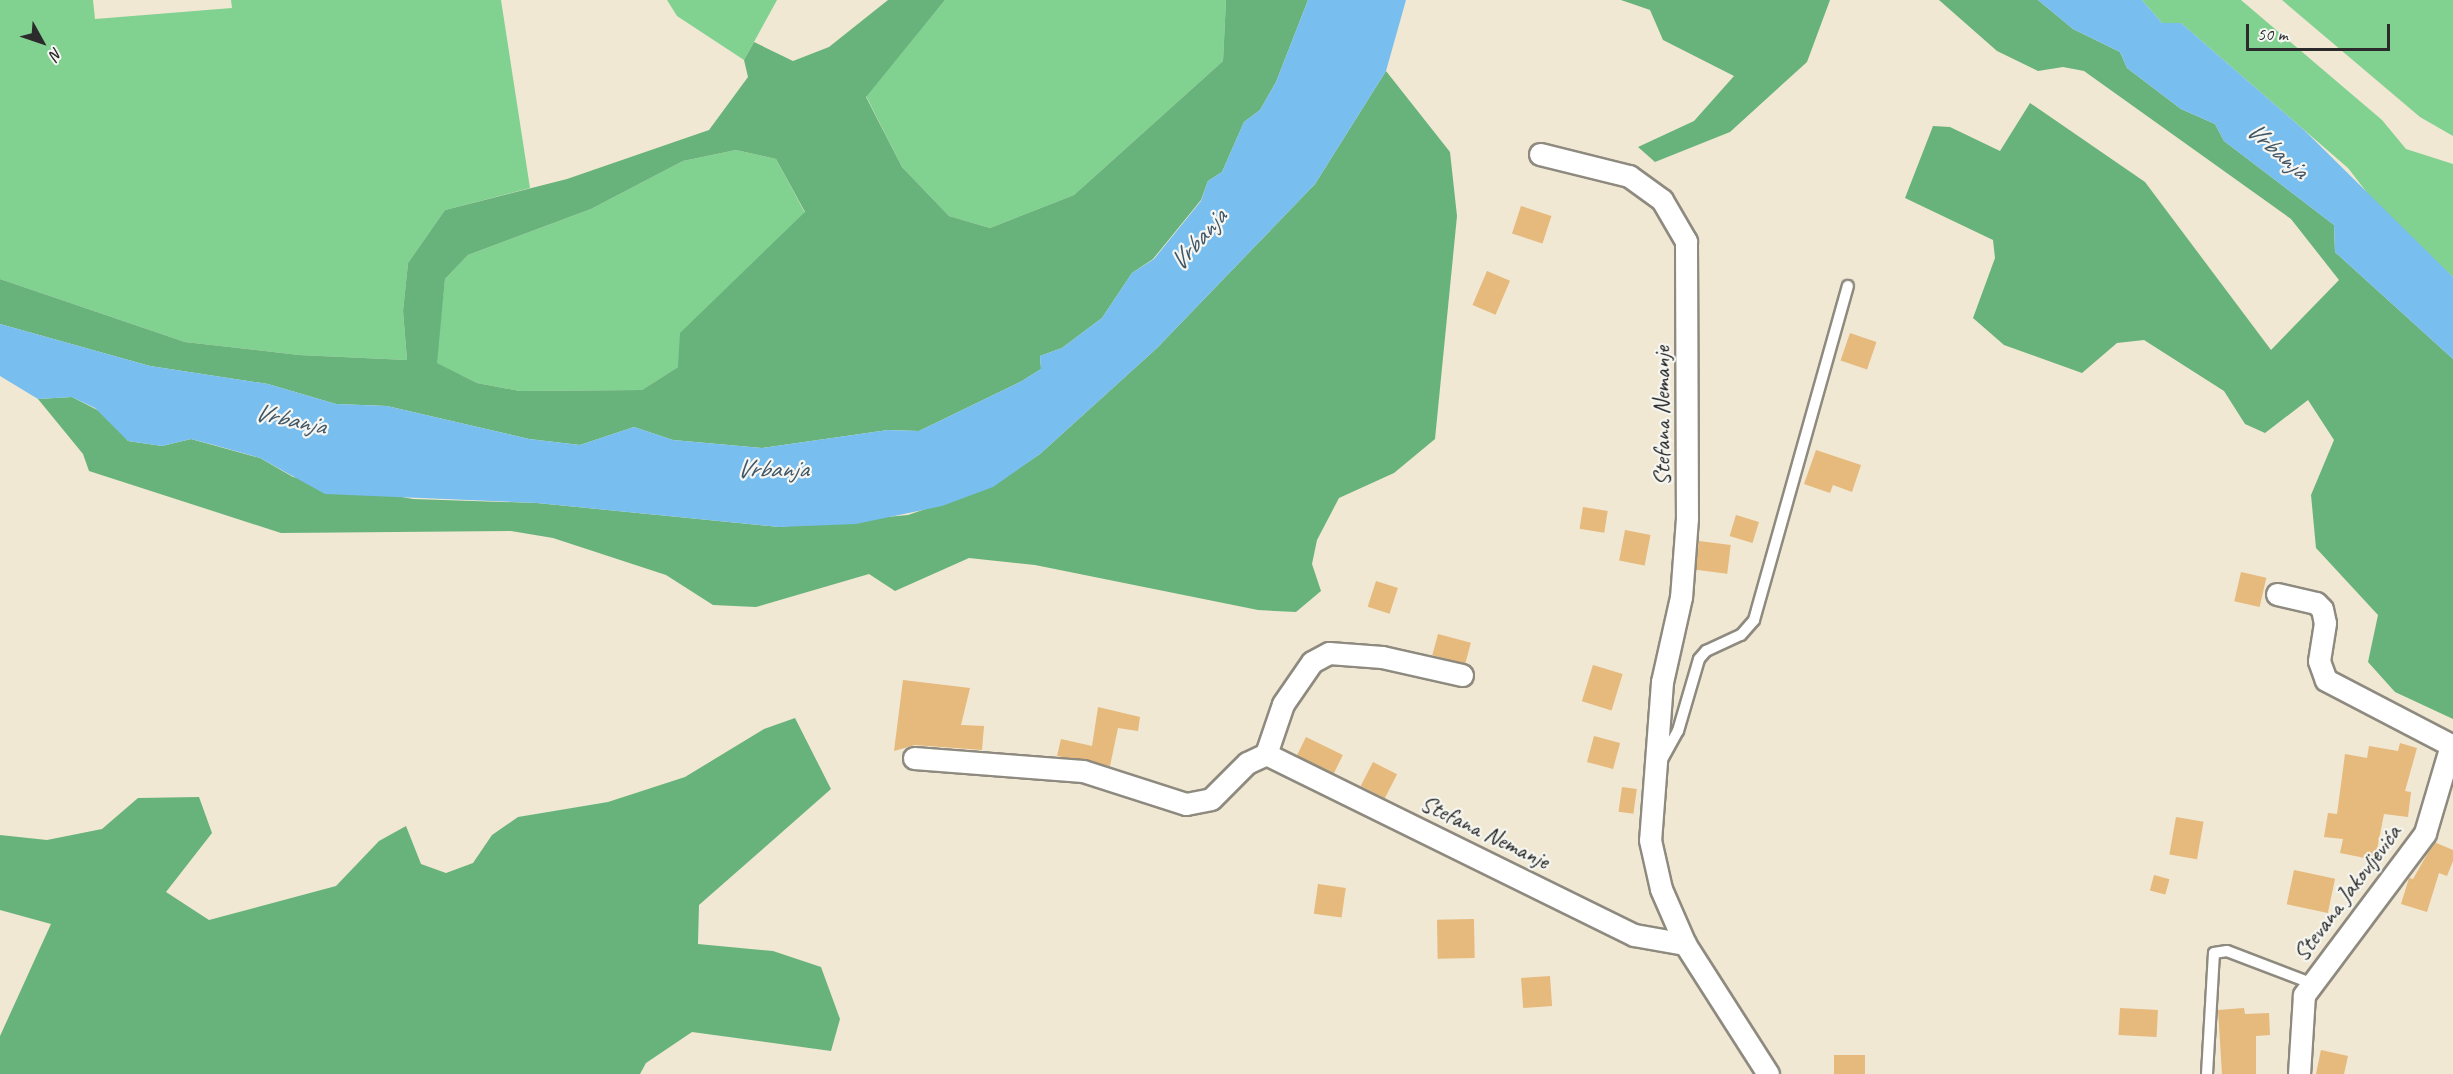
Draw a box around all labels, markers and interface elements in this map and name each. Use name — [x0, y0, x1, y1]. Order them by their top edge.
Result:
north arrow — [12, 12, 72, 72]
scale bar — [2249, 12, 2393, 50]
text: 50 m — [2257, 23, 2288, 45]
text: N — [45, 43, 67, 64]
water label: Vrbanja — [2240, 115, 2314, 185]
water label: Vrbanja — [1163, 203, 1233, 277]
street label: Stefana Nemanje — [1648, 346, 1676, 486]
water label: Vrbanja — [252, 396, 328, 442]
water label: Vrbanja — [736, 453, 808, 485]
street label: Stefana Nemanje — [1416, 788, 1554, 876]
street label: Stevana Jakovljevića — [2286, 819, 2408, 967]

